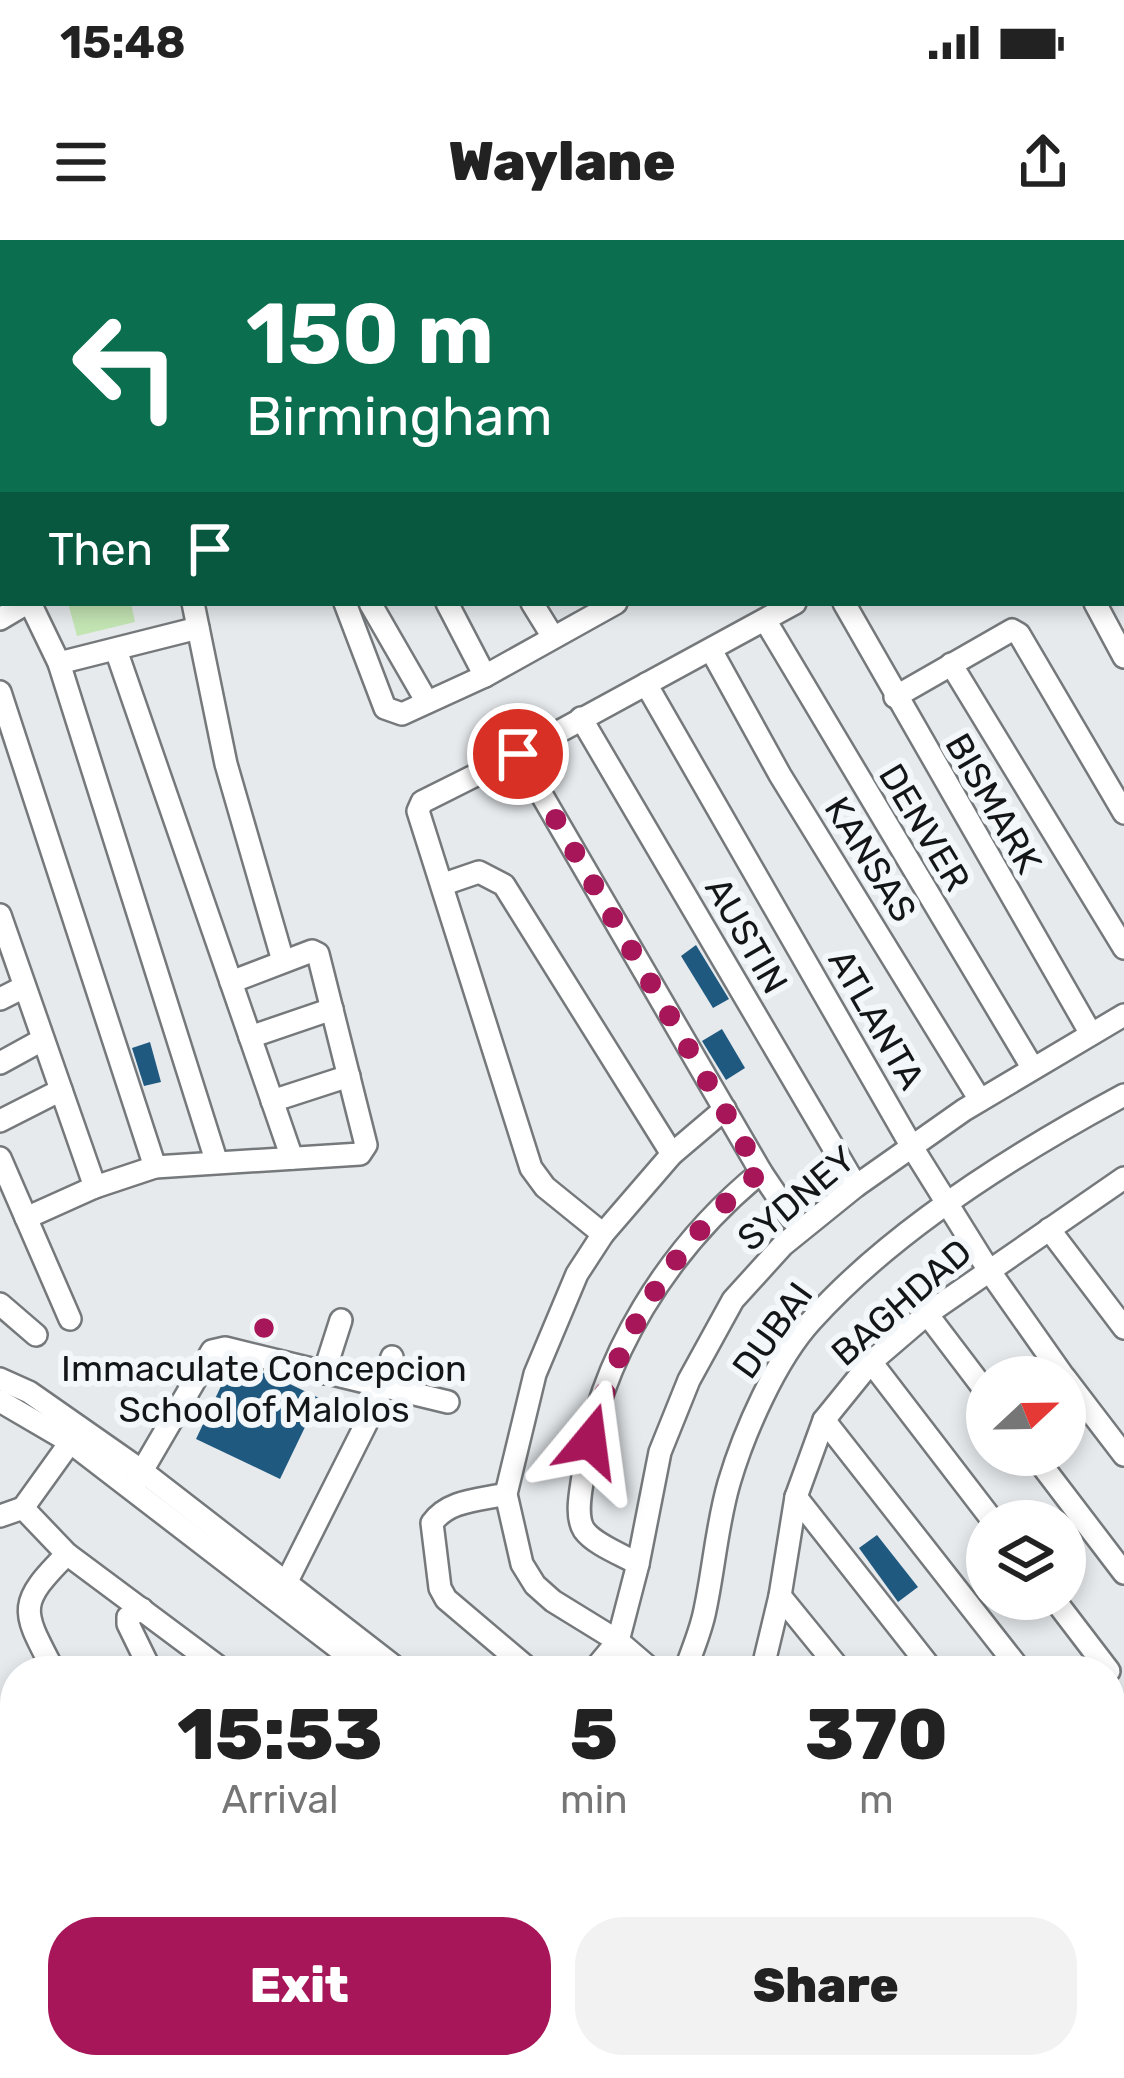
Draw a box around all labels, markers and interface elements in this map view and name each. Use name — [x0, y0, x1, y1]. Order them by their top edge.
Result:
text: 15:48 — [60, 16, 186, 69]
icon: menu — [48, 129, 114, 195]
icon: share — [1010, 129, 1076, 195]
text: Waylane — [448, 130, 676, 194]
text: 150 m — [246, 284, 494, 384]
icon: left — [48, 288, 204, 444]
text: Birmingham — [246, 385, 552, 449]
icon: arrive — [177, 516, 243, 582]
text: Then — [48, 523, 153, 576]
pin — [467, 703, 569, 805]
icon: arrive — [485, 721, 551, 787]
street label: BISMARK — [936, 726, 1051, 881]
street label: DENVER — [870, 756, 979, 899]
street label: KANSAS — [816, 789, 926, 930]
street label: AUSTIN — [696, 870, 797, 1001]
street label: ATLANTA — [819, 942, 934, 1097]
street label: SYDNEY — [729, 1137, 864, 1260]
street label: BAGHDAD — [823, 1230, 980, 1375]
street label: DUBAI — [723, 1274, 821, 1387]
marker: Immaculate Concepcion School of Malolos — [251, 1315, 277, 1341]
place label: Immaculate Concepcion School of Malolos — [61, 1347, 467, 1431]
north arrow — [966, 1356, 1086, 1476]
map controls — [966, 1356, 1086, 1620]
position arrow — [527, 1378, 653, 1504]
button: layers — [966, 1500, 1086, 1620]
text: 15:53 — [177, 1692, 383, 1777]
text: 5 — [570, 1692, 618, 1777]
text: 370 — [805, 1692, 948, 1777]
text: Arrival — [221, 1777, 339, 1823]
text: min — [560, 1777, 628, 1823]
text: m — [859, 1777, 894, 1823]
button: Exit — [48, 1917, 551, 2055]
button: Share — [575, 1917, 1077, 2055]

